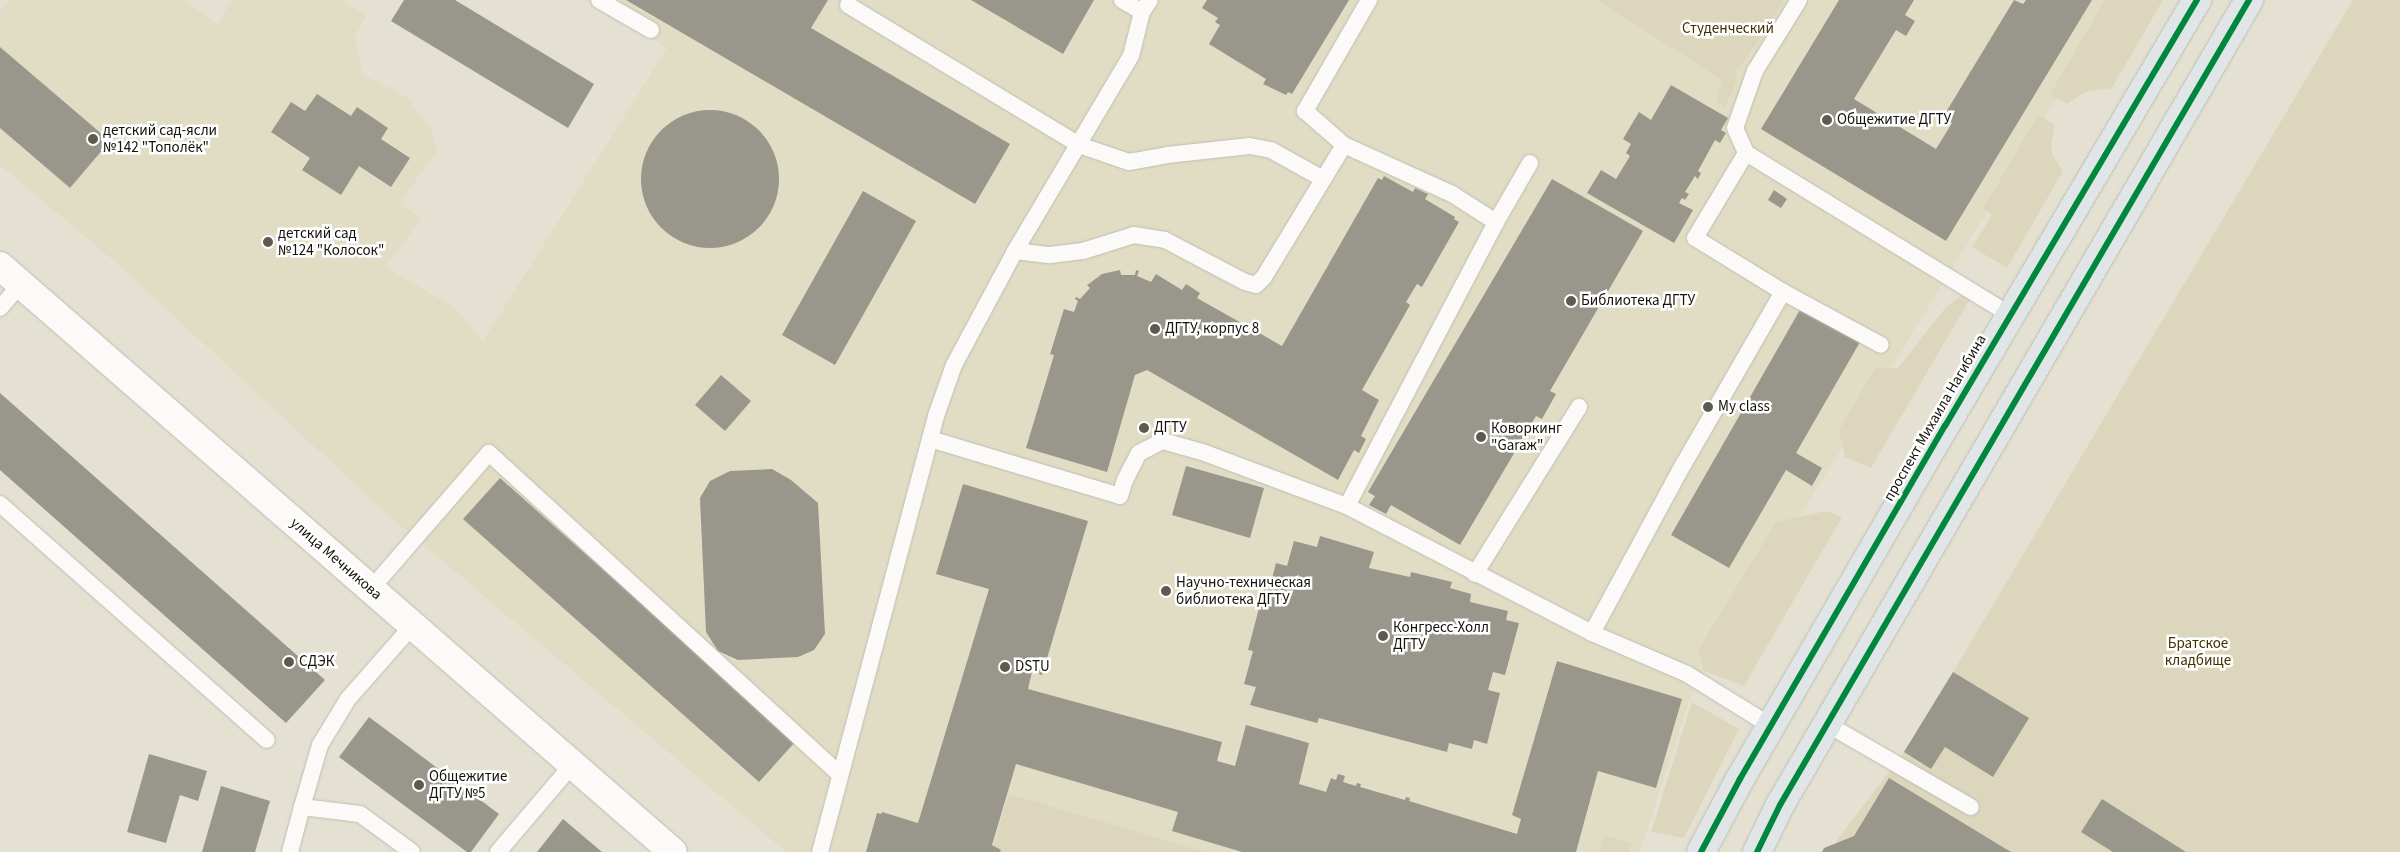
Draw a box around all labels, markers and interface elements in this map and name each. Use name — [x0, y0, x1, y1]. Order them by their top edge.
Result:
park label: Студенческий — [1682, 20, 1774, 38]
place label: Общежитие ДГТУ — [1837, 111, 1951, 129]
marker: Общежитие ДГТУ — [1821, 114, 1833, 126]
place label: детский сад-ясли №142 "Тополёк" — [103, 121, 217, 156]
marker: детский сад-ясли №142 "Тополёк" — [87, 133, 99, 145]
place label: детский сад №124 "Колосок" — [278, 224, 384, 259]
marker: детский сад №124 "Колосок" — [262, 236, 274, 248]
place label: Библиотека ДГТУ — [1581, 292, 1695, 310]
marker: Библиотека ДГТУ — [1565, 295, 1577, 307]
place label: ДГТУ, корпус 8 — [1165, 320, 1259, 338]
marker: ДГТУ, корпус 8 — [1149, 323, 1161, 335]
street label: проспект Михаила Нагибина — [1880, 331, 1990, 505]
place label: My class — [1718, 398, 1770, 416]
marker: My class — [1702, 401, 1714, 413]
place label: ДГТУ — [1154, 419, 1187, 437]
place label: Коворкинг "Gаraж" — [1491, 419, 1562, 454]
marker: ДГТУ — [1138, 422, 1150, 434]
marker: Коворкинг "Gаraж" — [1475, 431, 1487, 443]
street label: улица Мечникова — [286, 514, 386, 604]
place label: Научно-техническая библиотека ДГТУ — [1176, 573, 1311, 608]
marker: Научно-техническая библиотека ДГТУ — [1160, 585, 1172, 597]
place label: Конгресс-Холл ДГТУ — [1393, 618, 1489, 653]
marker: Конгресс-Холл ДГТУ — [1377, 630, 1389, 642]
park label: Братское кладбище — [2165, 634, 2231, 669]
place label: СДЭК — [299, 653, 334, 671]
marker: СДЭК — [283, 656, 295, 668]
place label: DSTU — [1015, 658, 1050, 676]
marker: DSTU — [999, 661, 1011, 673]
place label: Общежитие ДГТУ №5 — [429, 767, 508, 802]
marker: Общежитие ДГТУ №5 — [413, 779, 425, 791]

